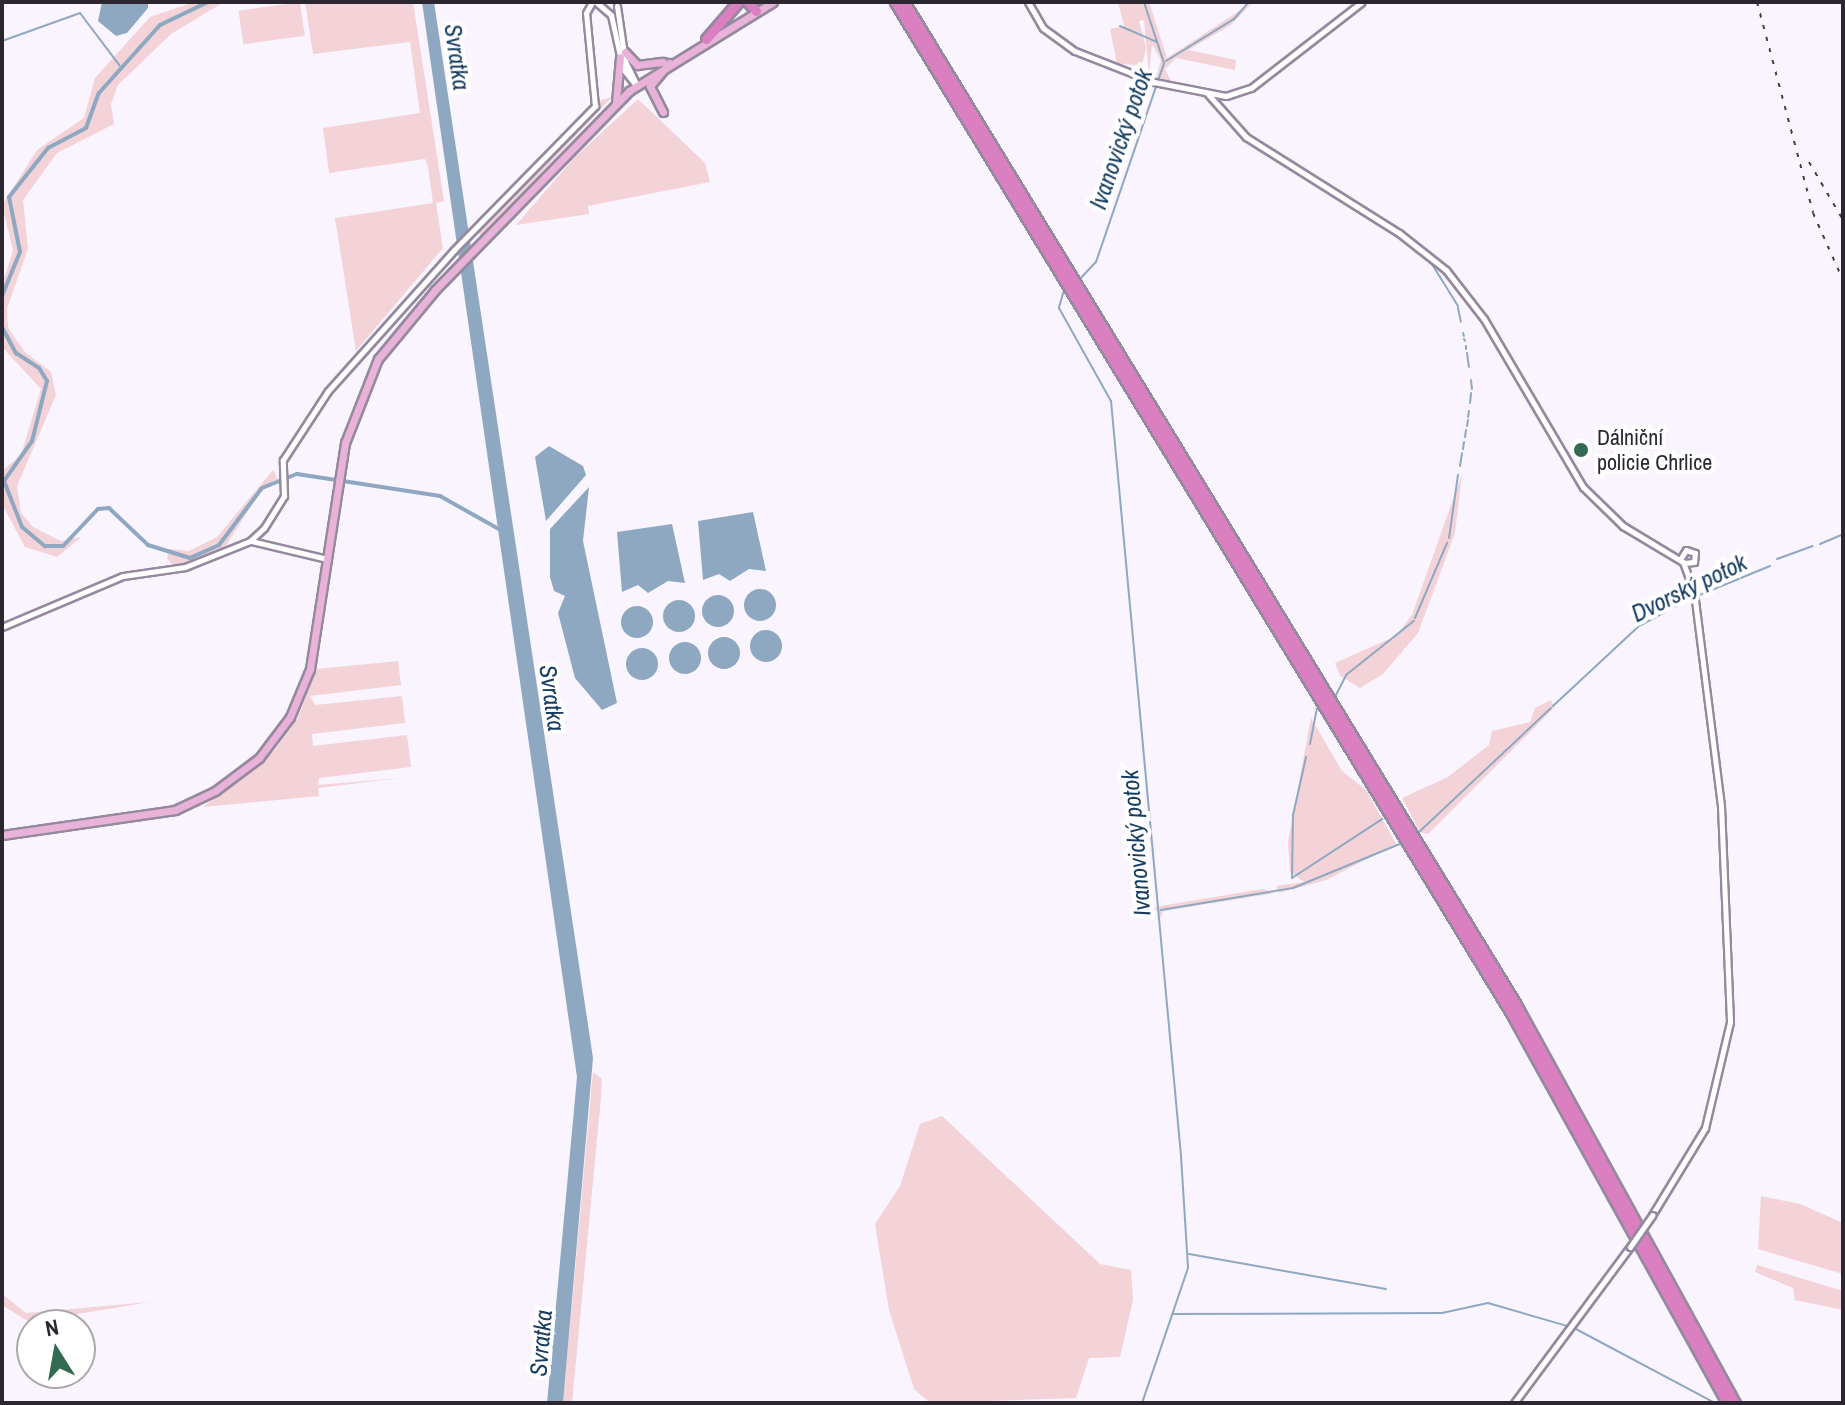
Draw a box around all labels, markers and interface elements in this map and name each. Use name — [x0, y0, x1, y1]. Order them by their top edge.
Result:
water label: Svratka — [438, 22, 476, 92]
water label: Ivanovický potok — [1084, 65, 1158, 213]
place label: Dálniční policie Chrlice — [1597, 424, 1712, 476]
marker: Dálniční policie Chrlice — [1572, 441, 1590, 459]
water label: Dvorský potok — [1627, 548, 1751, 628]
water label: Svratka — [533, 663, 571, 733]
water label: Ivanovický potok — [1115, 769, 1157, 917]
north arrow — [16, 1309, 96, 1389]
water label: Svratka — [524, 1309, 558, 1377]
text: N — [43, 1311, 61, 1343]

